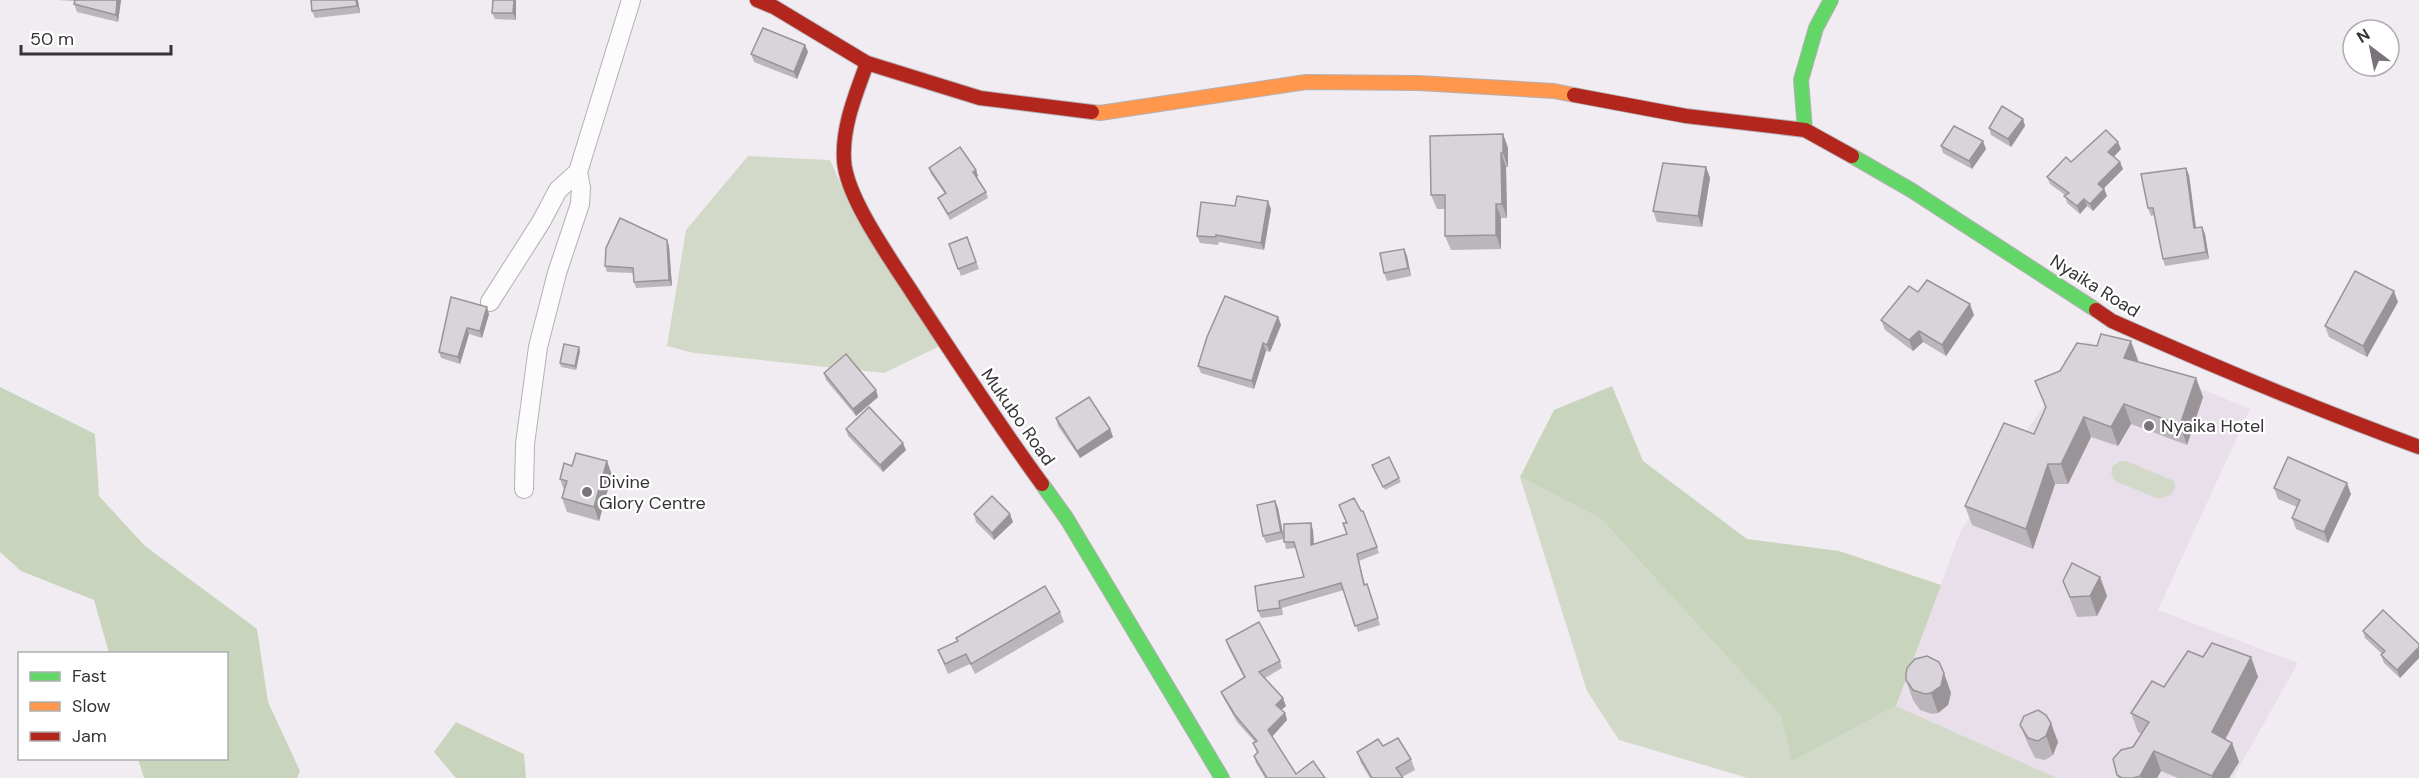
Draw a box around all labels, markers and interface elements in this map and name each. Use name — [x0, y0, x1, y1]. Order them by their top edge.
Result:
scale bar — [21, 18, 171, 56]
north arrow — [2341, 18, 2401, 78]
text: N — [2353, 24, 2374, 48]
text: 50 m — [30, 27, 74, 51]
street label: Nyaika Road — [2046, 249, 2144, 323]
street label: Mukubo Road — [976, 364, 1060, 470]
place label: Nyaika Hotel — [2161, 414, 2264, 438]
marker: Nyaika Hotel — [2142, 419, 2156, 433]
place label: Divine Glory Centre — [599, 470, 706, 515]
marker: Divine Glory Centre — [580, 485, 594, 499]
legend — [18, 652, 228, 760]
text: Fast — [72, 664, 107, 688]
text: Slow — [72, 694, 111, 718]
text: Jam — [72, 724, 107, 748]

